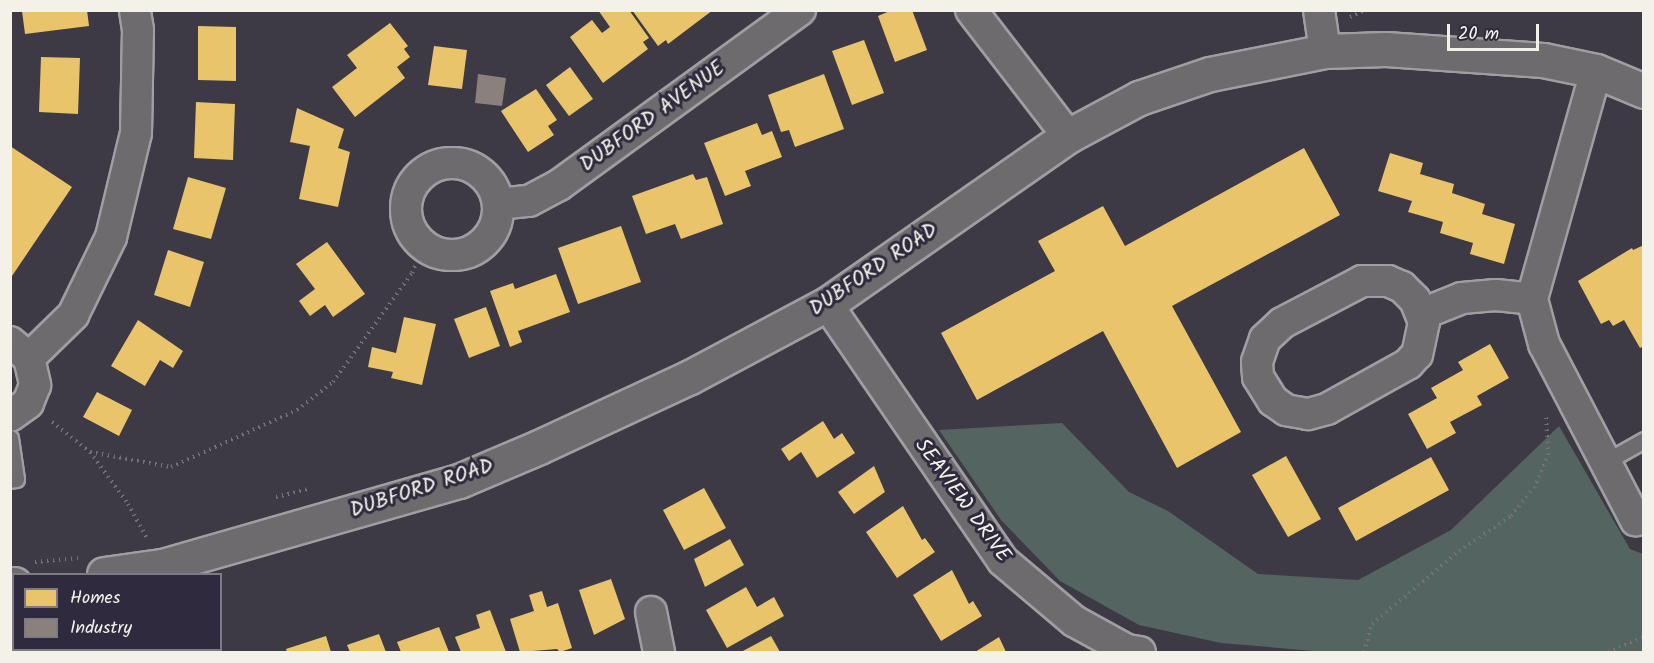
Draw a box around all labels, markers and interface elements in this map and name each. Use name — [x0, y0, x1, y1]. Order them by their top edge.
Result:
scale bar — [1450, 12, 1542, 50]
text: 20 m — [1458, 20, 1499, 49]
street label: DUBFORD AVENUE — [576, 56, 730, 178]
street label: DUBFORD ROAD — [805, 218, 943, 322]
street label: SEAVIEW DRIVE — [909, 434, 1015, 568]
street label: DUBFORD ROAD — [347, 454, 497, 524]
legend — [12, 573, 222, 651]
text: Homes — [70, 584, 120, 613]
text: Industry — [70, 614, 132, 643]

